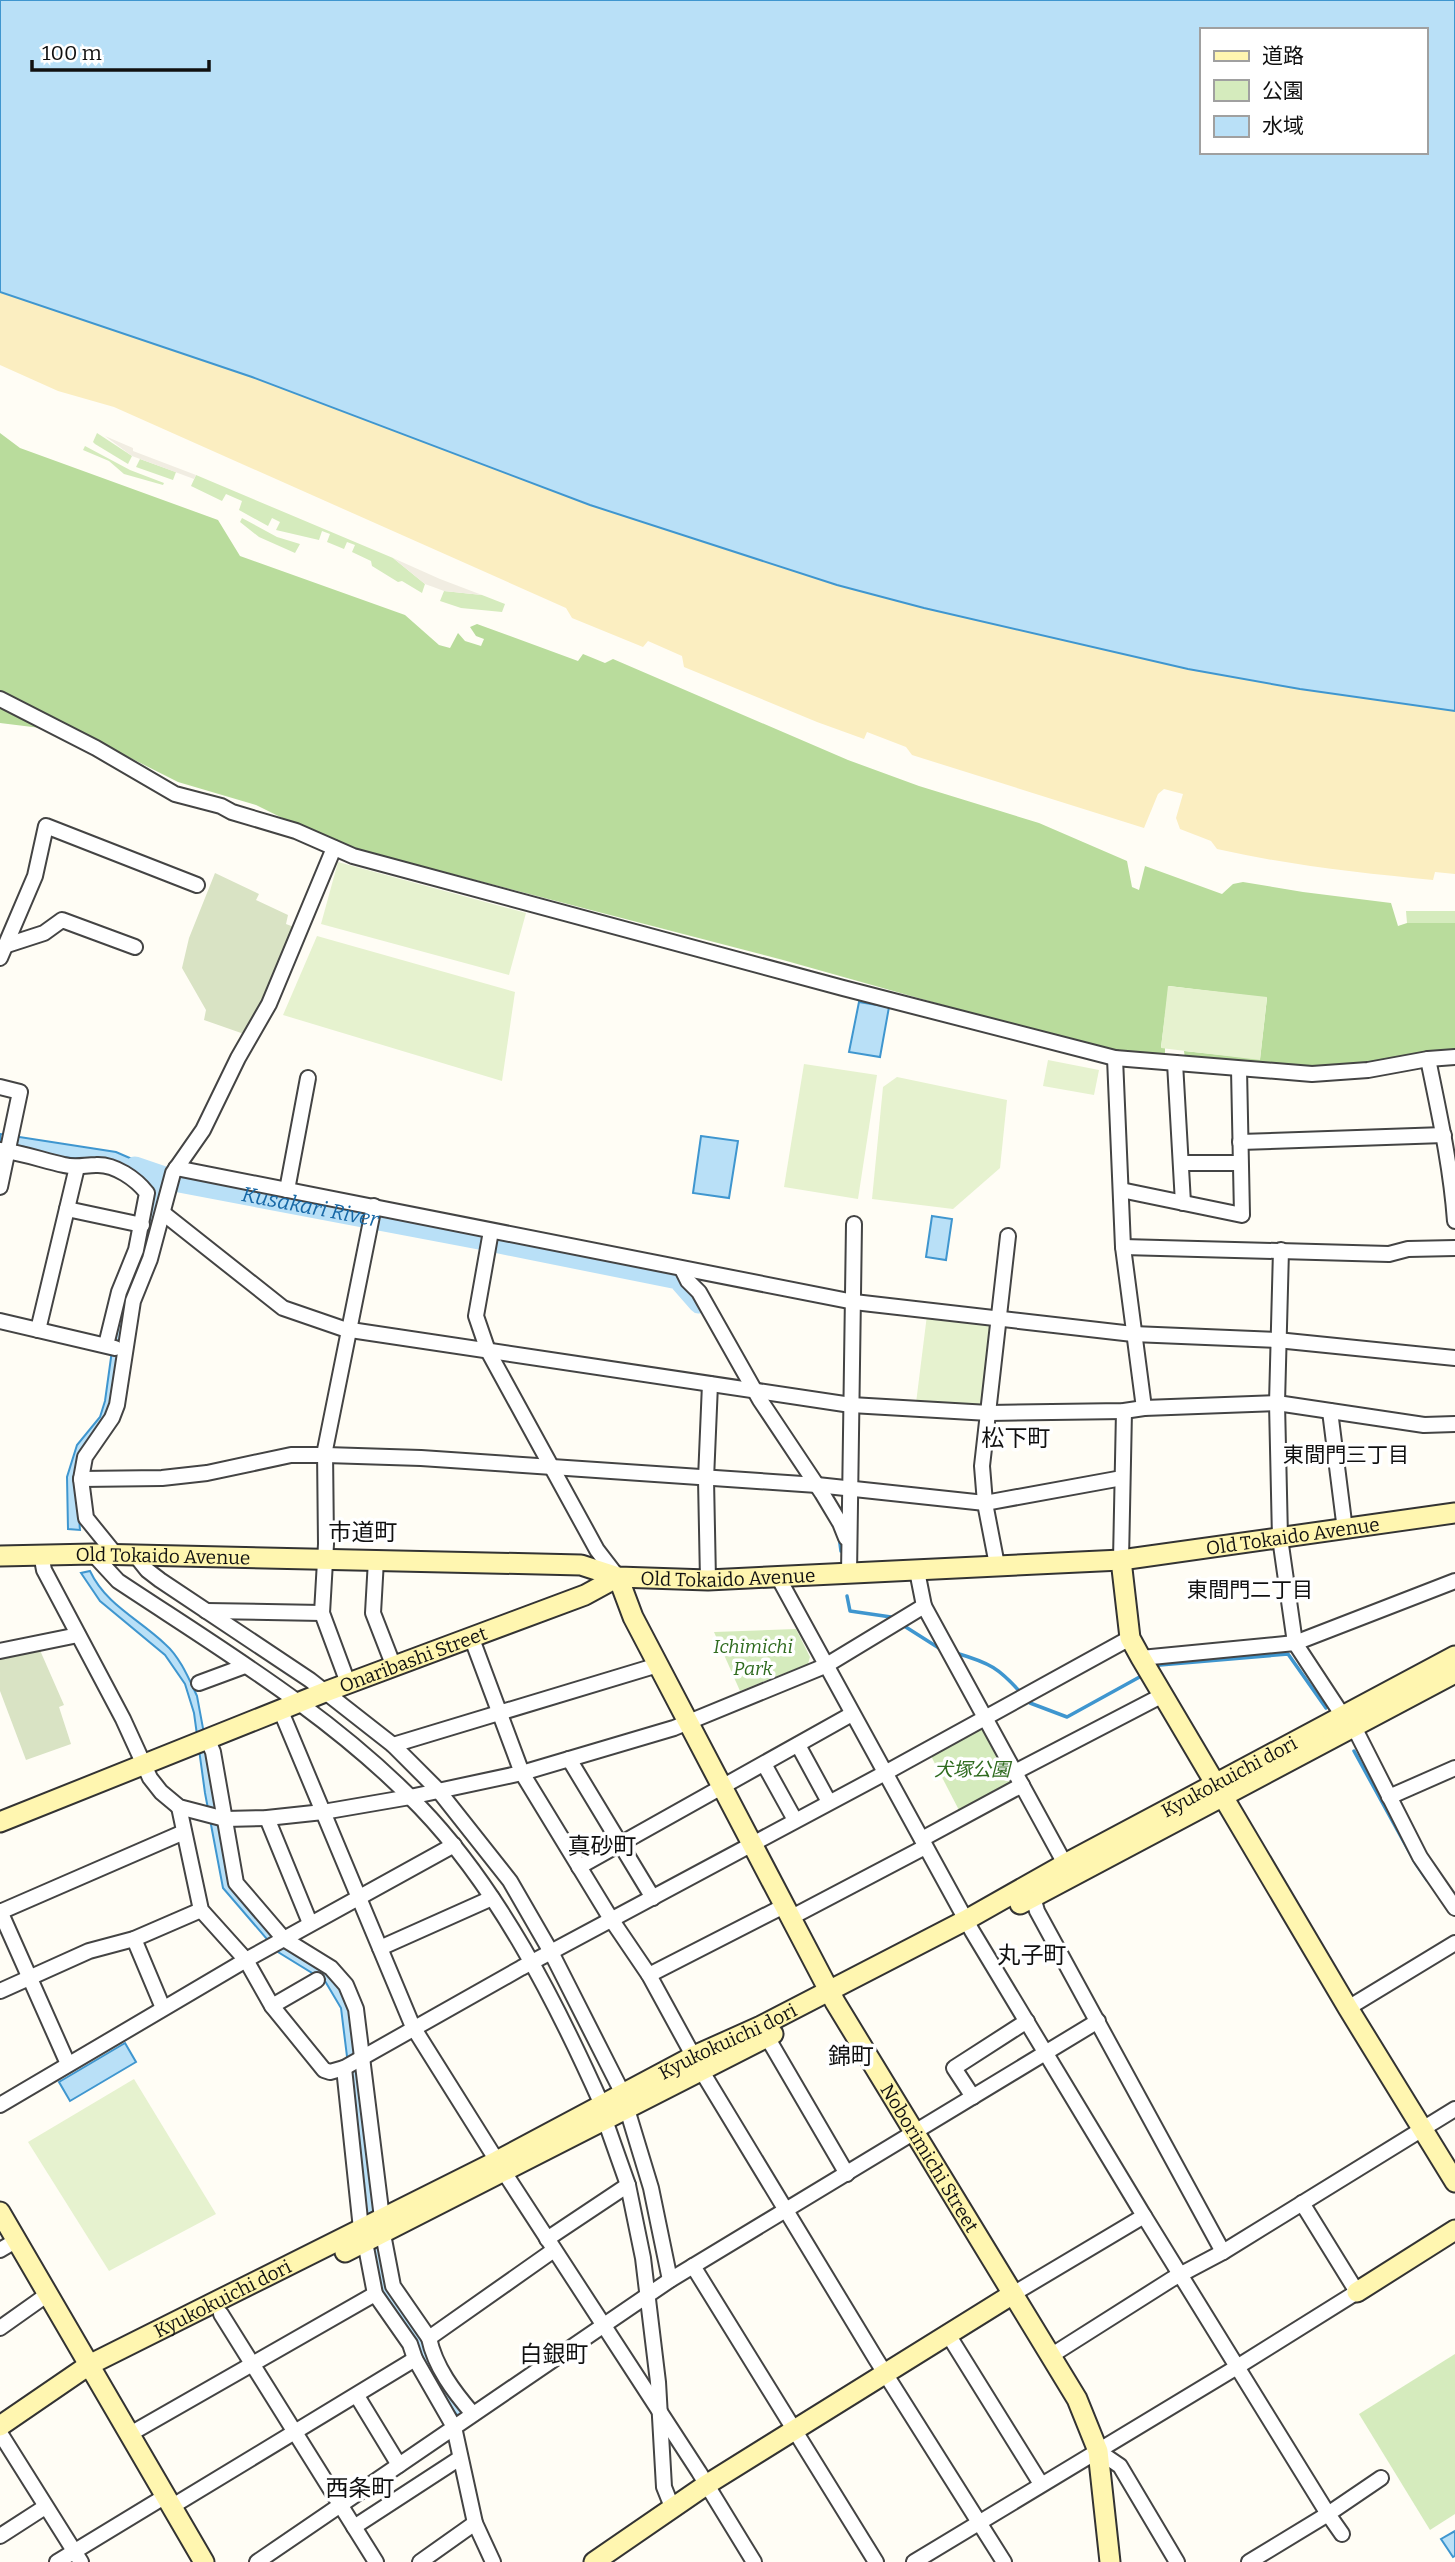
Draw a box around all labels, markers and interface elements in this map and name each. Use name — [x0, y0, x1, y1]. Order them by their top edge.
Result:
scale bar — [32, 28, 208, 72]
legend — [1200, 28, 1427, 154]
text: 100 m — [42, 40, 102, 66]
text: 道路 — [1262, 43, 1304, 69]
text: 公園 — [1262, 78, 1304, 104]
text: 水域 — [1262, 113, 1304, 139]
water label: Kusakari River — [240, 1181, 382, 1233]
district label: 松下町 — [982, 1424, 1051, 1452]
district label: 東間門三丁目 — [1283, 1442, 1409, 1468]
street label: Old Tokaido Avenue — [1205, 1512, 1381, 1559]
district label: 市道町 — [329, 1518, 398, 1546]
street label: Old Tokaido Avenue — [75, 1542, 251, 1569]
street label: Old Tokaido Avenue — [640, 1563, 816, 1592]
district label: 東間門二丁目 — [1187, 1577, 1313, 1603]
street label: Onaribashi Street — [336, 1621, 490, 1697]
park label: Ichimichi Park — [713, 1635, 793, 1680]
street label: Kyukokuichi dori — [1157, 1731, 1301, 1822]
park label: 犬塚公園 — [934, 1758, 1013, 1781]
district label: 真砂町 — [568, 1832, 637, 1860]
district label: 丸子町 — [998, 1941, 1067, 1969]
street label: Kyukokuichi dori — [655, 1998, 801, 2084]
district label: 錦町 — [828, 2042, 874, 2070]
street label: Noborimichi Street — [876, 2079, 984, 2236]
street label: Kyukokuichi dori — [150, 2254, 295, 2342]
district label: 白銀町 — [520, 2340, 589, 2368]
district label: 西条町 — [326, 2474, 395, 2502]

